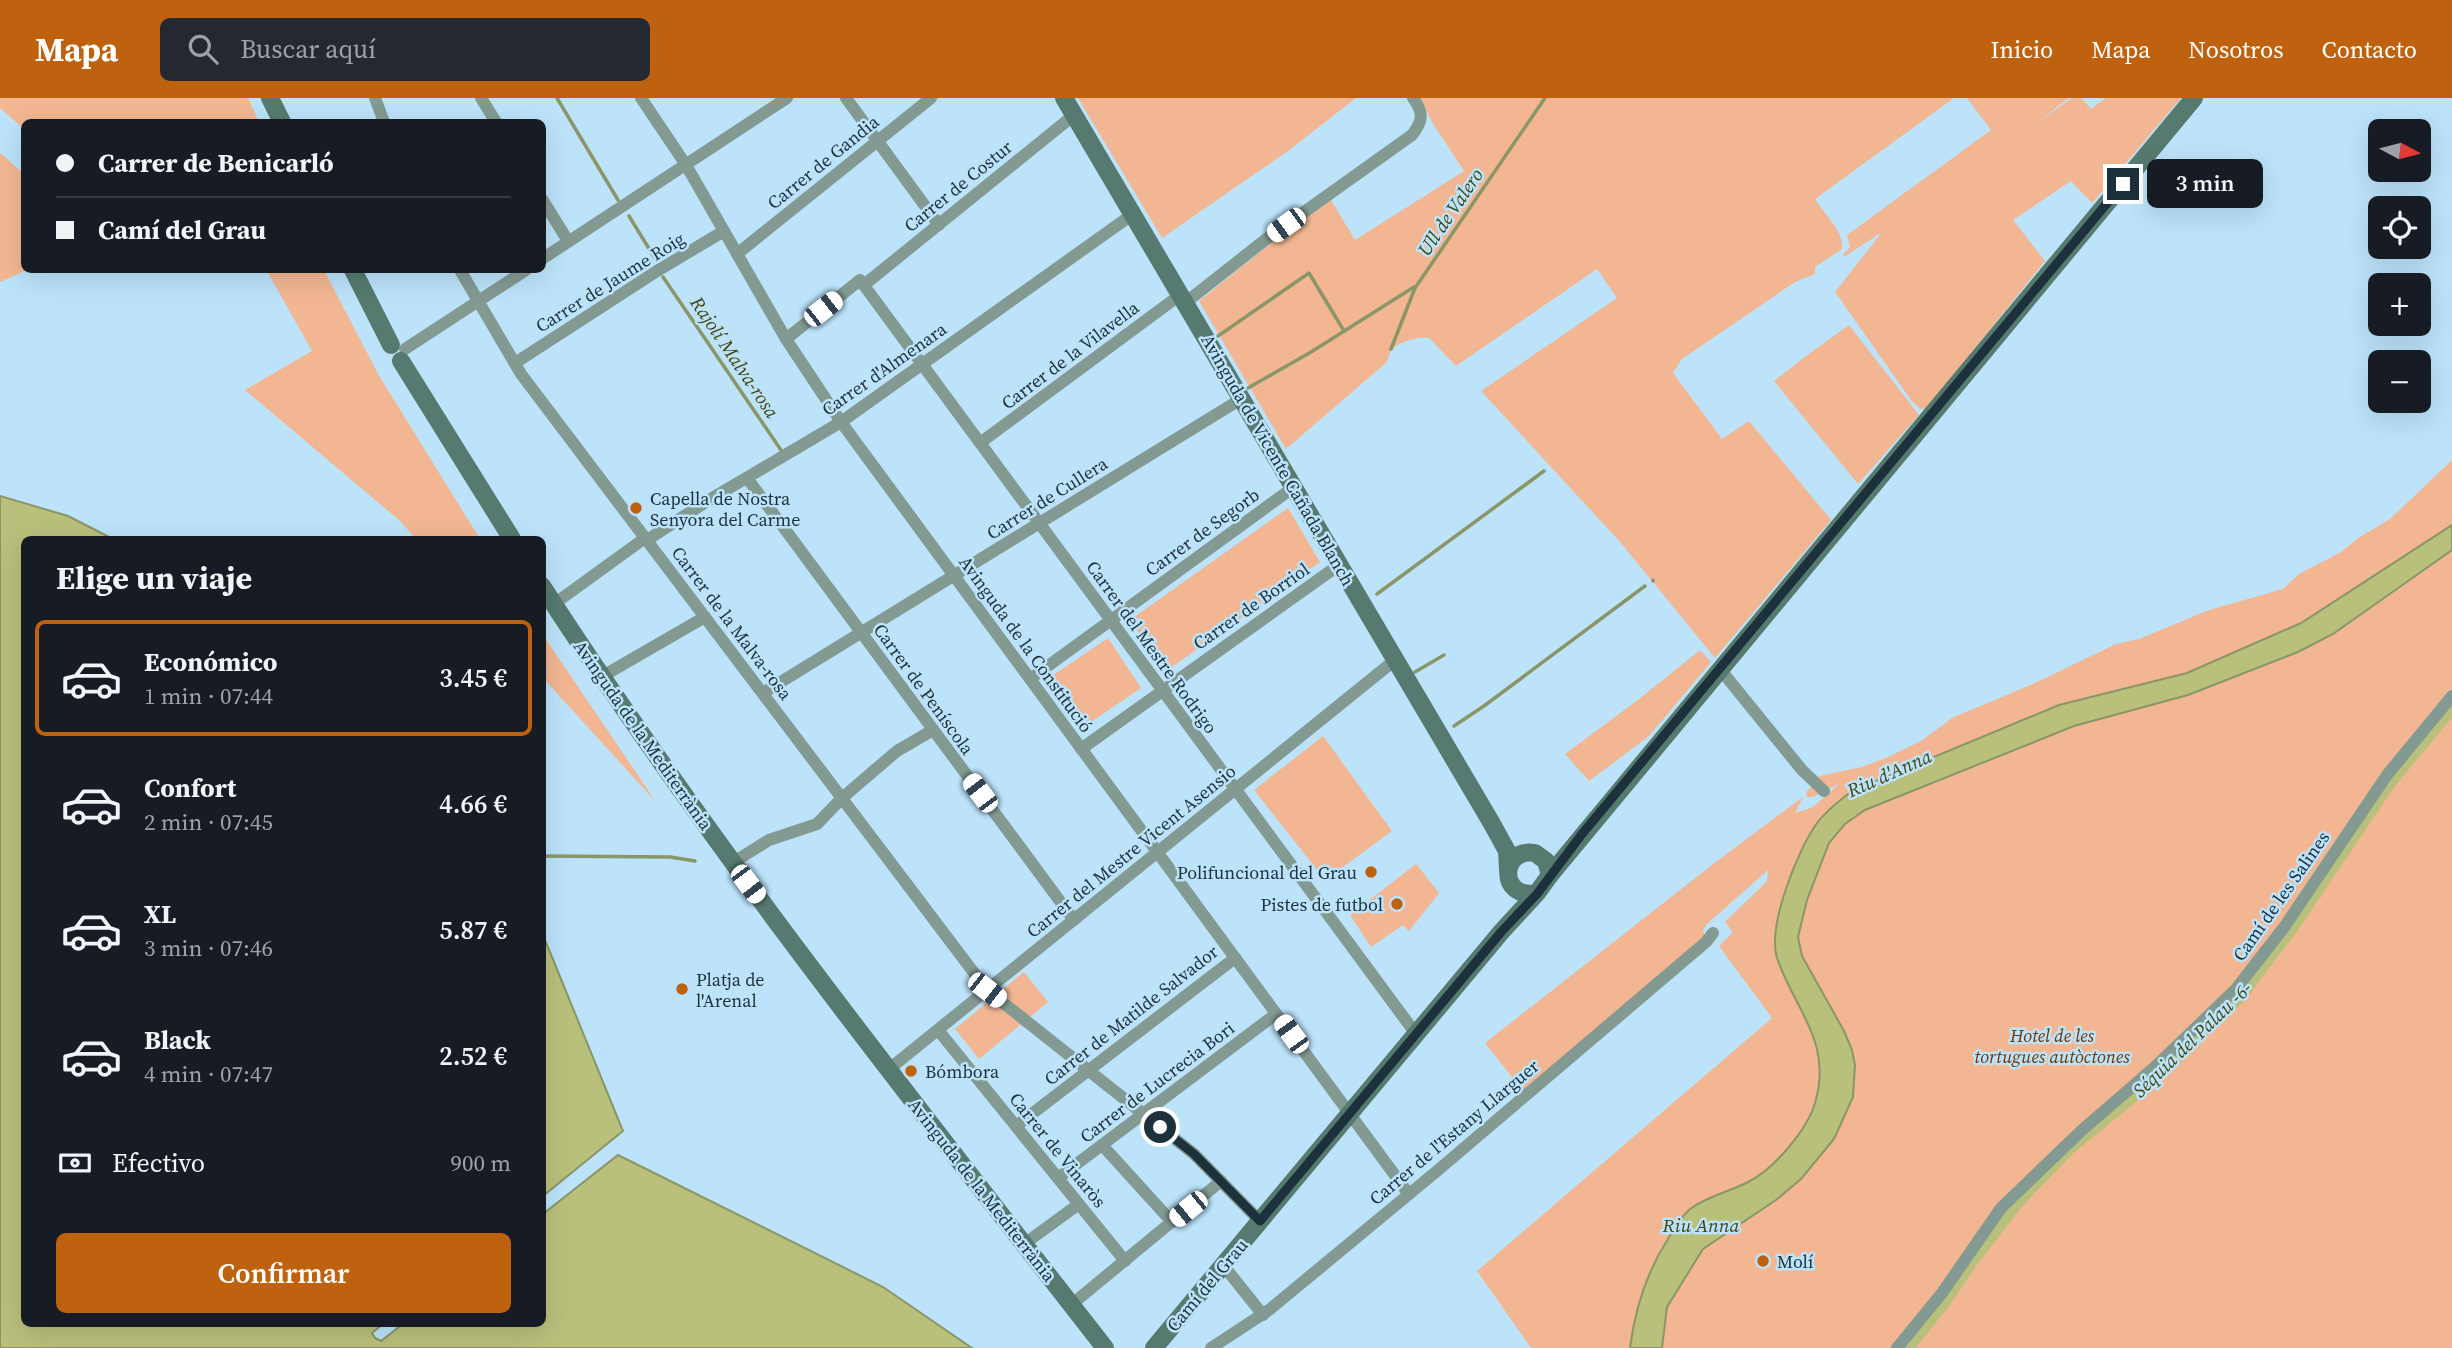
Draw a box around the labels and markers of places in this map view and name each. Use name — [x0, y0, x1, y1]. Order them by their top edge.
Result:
place label: Capella de Nostra Senyora del Carme — [650, 486, 800, 532]
marker: Capella de Nostra Senyora del Carme — [628, 500, 644, 516]
place label: Polifuncional del Grau — [1177, 860, 1357, 885]
marker: Polifuncional del Grau — [1363, 864, 1379, 880]
place label: Pistes de futbol — [1260, 892, 1383, 917]
marker: Pistes de futbol — [1389, 896, 1405, 912]
place label: Platja de l'Arenal — [696, 967, 765, 1013]
marker: Platja de l'Arenal — [674, 981, 690, 997]
place label: Bómbora — [925, 1059, 1000, 1084]
marker: Bómbora — [903, 1063, 919, 1079]
place label: Molí — [1777, 1249, 1813, 1274]
marker: Molí — [1755, 1253, 1771, 1269]

